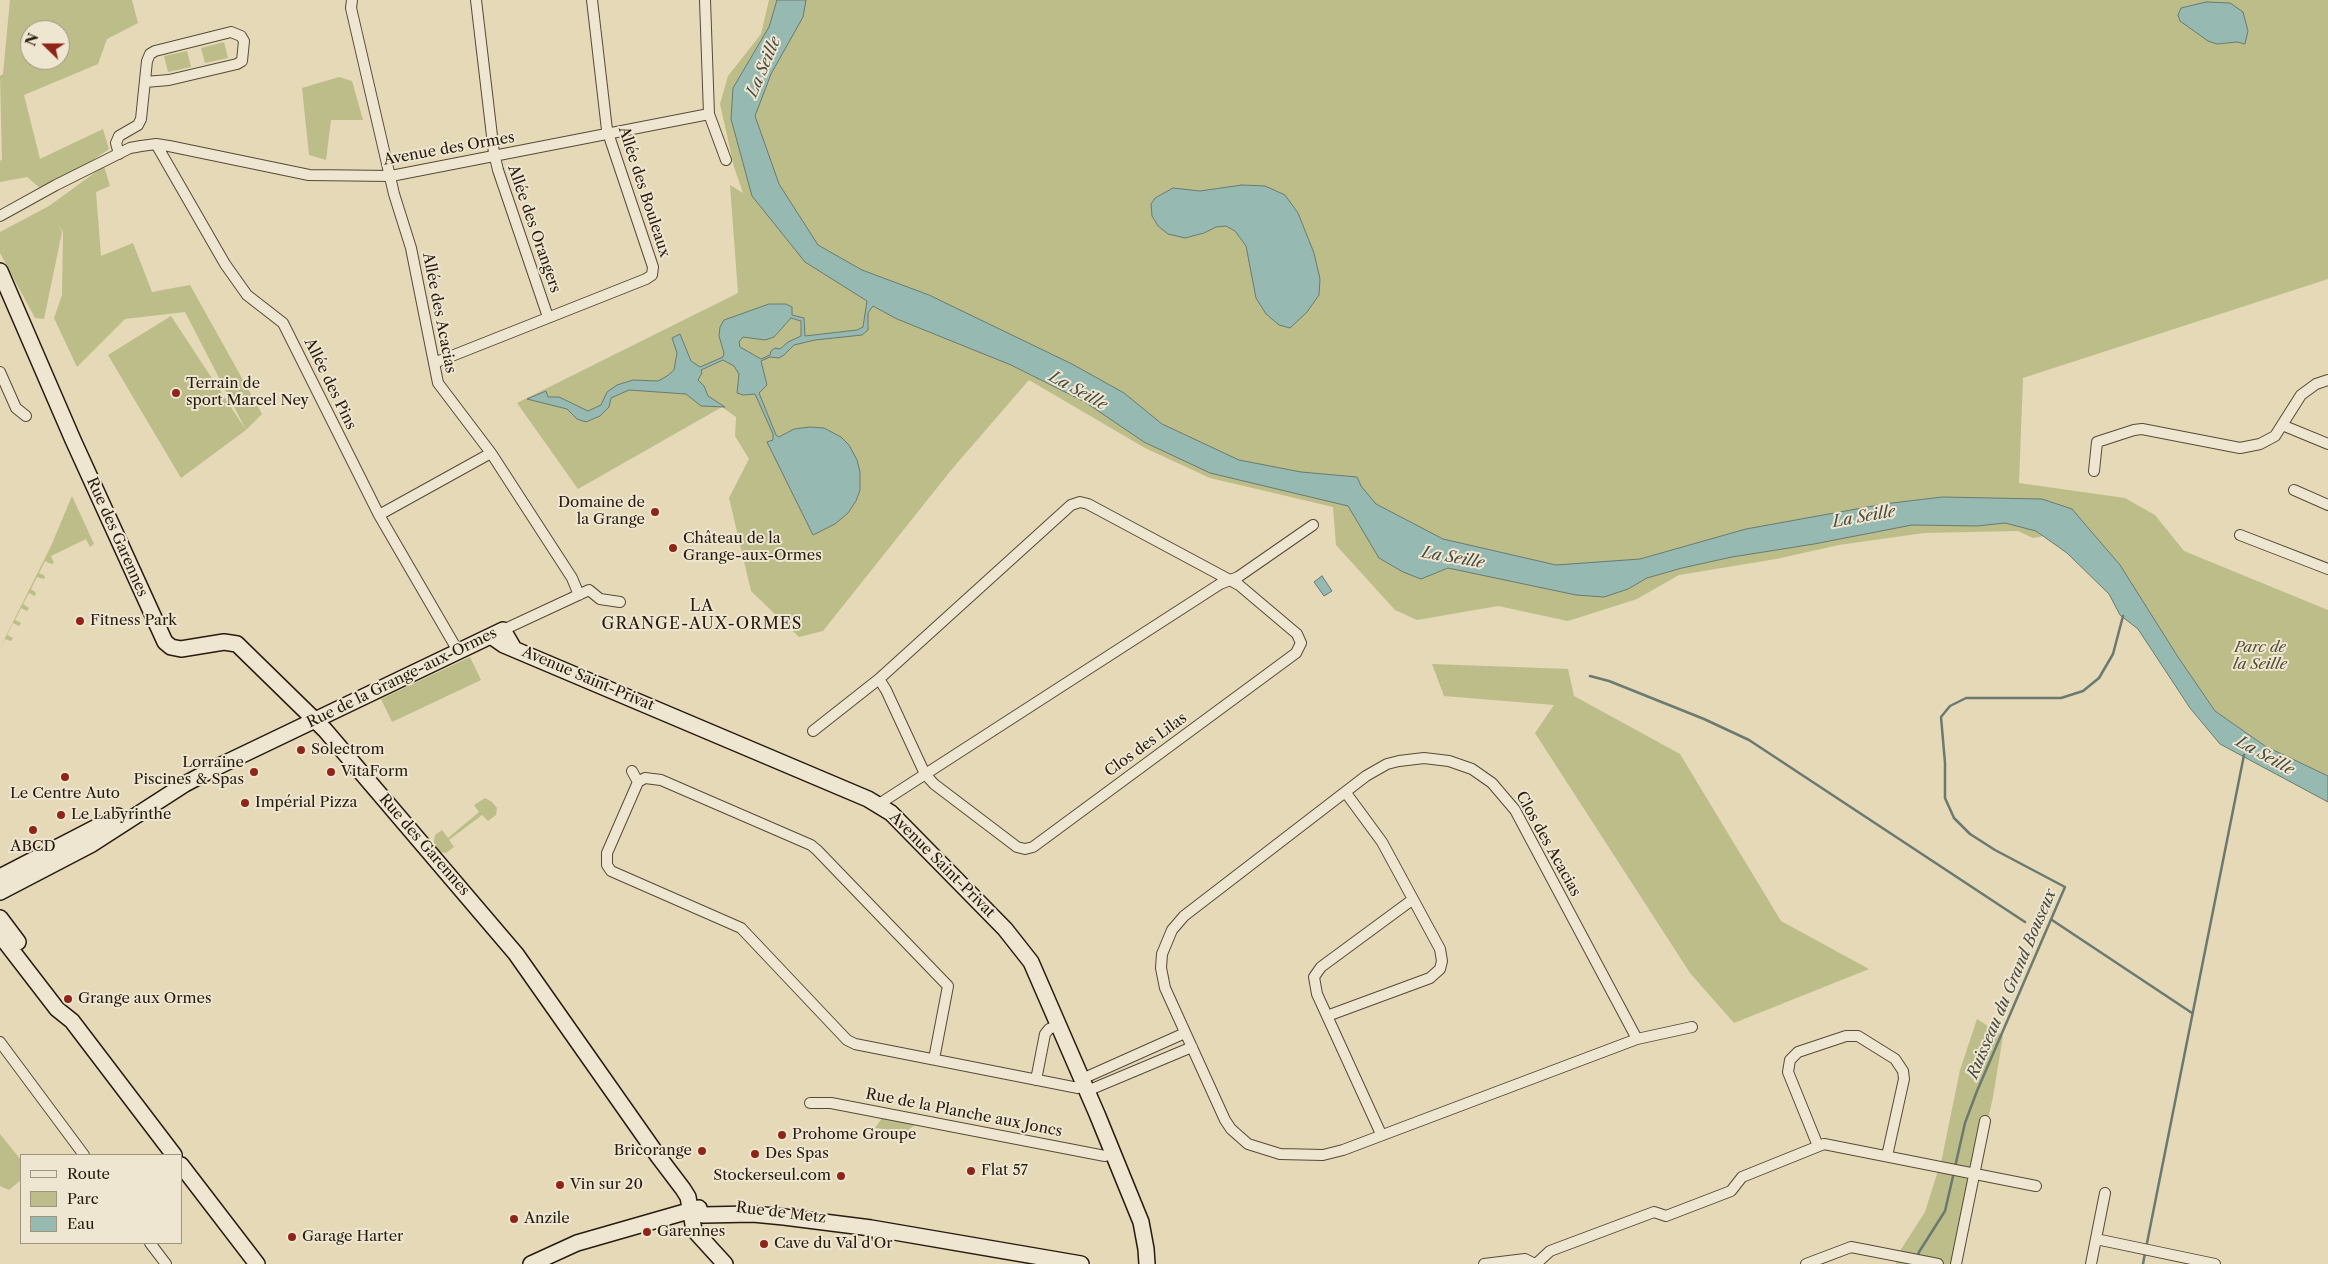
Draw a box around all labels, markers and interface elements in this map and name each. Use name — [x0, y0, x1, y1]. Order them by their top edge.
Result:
north arrow — [20, 20, 70, 70]
text: N — [21, 31, 43, 49]
water label: La Seille — [743, 34, 785, 100]
street label: Allée des Bouleaux — [614, 124, 674, 260]
street label: Avenue des Ormes — [382, 129, 516, 169]
street label: Allée des Orangers — [504, 163, 564, 295]
street label: Allée des Acacias — [418, 251, 460, 375]
street label: Allée des Pins — [300, 335, 360, 433]
water label: La Seille — [1046, 367, 1110, 415]
place label: Terrain de sport Marcel Ney — [186, 375, 309, 410]
marker: Terrain de sport Marcel Ney — [170, 387, 182, 399]
street label: Rue des Garennes — [83, 474, 151, 600]
place label: Domaine de la Grange — [558, 494, 645, 529]
water label: La Seille — [1831, 502, 1897, 532]
marker: Domaine de la Grange — [649, 506, 661, 518]
place label: Château de la Grange-aux-Ormes — [683, 530, 822, 565]
marker: Château de la Grange-aux-Ormes — [667, 542, 679, 554]
water label: La Seille — [1420, 543, 1486, 573]
district label: LA GRANGE-AUX-ORMES — [600, 596, 804, 634]
place label: Fitness Park — [90, 612, 177, 630]
marker: Fitness Park — [74, 615, 86, 627]
street label: Rue de la Grange-aux-Ormes — [304, 624, 500, 732]
park label: Parc de la Seille — [2233, 639, 2287, 674]
street label: Avenue Saint-Privat — [519, 643, 657, 715]
street label: Clos des Lilas — [1101, 709, 1191, 781]
water label: La Seille — [2233, 732, 2297, 780]
place label: Solectrom — [311, 741, 384, 759]
marker: Solectrom — [295, 744, 307, 756]
place label: Lorraine Piscines & Spas — [134, 754, 244, 789]
place label: VitaForm — [341, 763, 408, 781]
marker: Lorraine Piscines & Spas — [248, 766, 260, 778]
marker: VitaForm — [325, 766, 337, 778]
marker: Le Centre Auto — [59, 771, 71, 783]
place label: Le Centre Auto — [10, 785, 120, 803]
street label: Clos des Acacias — [1512, 788, 1584, 900]
street label: Rue des Garennes — [375, 790, 473, 900]
place label: Impérial Pizza — [255, 794, 357, 812]
marker: Impérial Pizza — [239, 797, 251, 809]
place label: Le Labyrinthe — [71, 806, 171, 824]
marker: Le Labyrinthe — [55, 809, 67, 821]
street label: Avenue Saint-Privat — [886, 809, 998, 921]
marker: ABCD — [27, 824, 39, 836]
place label: ABCD — [10, 838, 56, 856]
water label: Ruisseau du Grand Bouseux — [1963, 886, 2061, 1082]
place label: Grange aux Ormes — [78, 990, 211, 1008]
marker: Grange aux Ormes — [62, 993, 74, 1005]
street label: Rue de la Planche aux Joncs — [864, 1085, 1064, 1141]
place label: Prohome Groupe — [792, 1126, 916, 1144]
marker: Prohome Groupe — [776, 1129, 788, 1141]
place label: Bricorange — [614, 1142, 692, 1160]
marker: Bricorange — [696, 1145, 708, 1157]
place label: Des Spas — [765, 1145, 829, 1163]
marker: Des Spas — [749, 1148, 761, 1160]
legend — [20, 1154, 182, 1244]
place label: Flat 57 — [981, 1162, 1028, 1180]
text: Route — [67, 1164, 110, 1183]
marker: Flat 57 — [965, 1165, 977, 1177]
place label: Stockerseul.com — [713, 1167, 831, 1185]
marker: Stockerseul.com — [835, 1170, 847, 1182]
place label: Vin sur 20 — [570, 1176, 643, 1194]
marker: Vin sur 20 — [554, 1179, 566, 1191]
text: Parc — [67, 1189, 99, 1208]
street label: Rue de Metz — [735, 1199, 827, 1227]
place label: Anzile — [524, 1210, 570, 1228]
marker: Anzile — [508, 1213, 520, 1225]
text: Eau — [67, 1214, 95, 1233]
place label: Garennes — [657, 1223, 725, 1241]
marker: Garennes — [641, 1226, 653, 1238]
place label: Garage Harter — [302, 1228, 403, 1246]
marker: Garage Harter — [286, 1231, 298, 1243]
place label: Cave du Val d'Or — [774, 1235, 893, 1253]
marker: Cave du Val d'Or — [758, 1238, 770, 1250]

